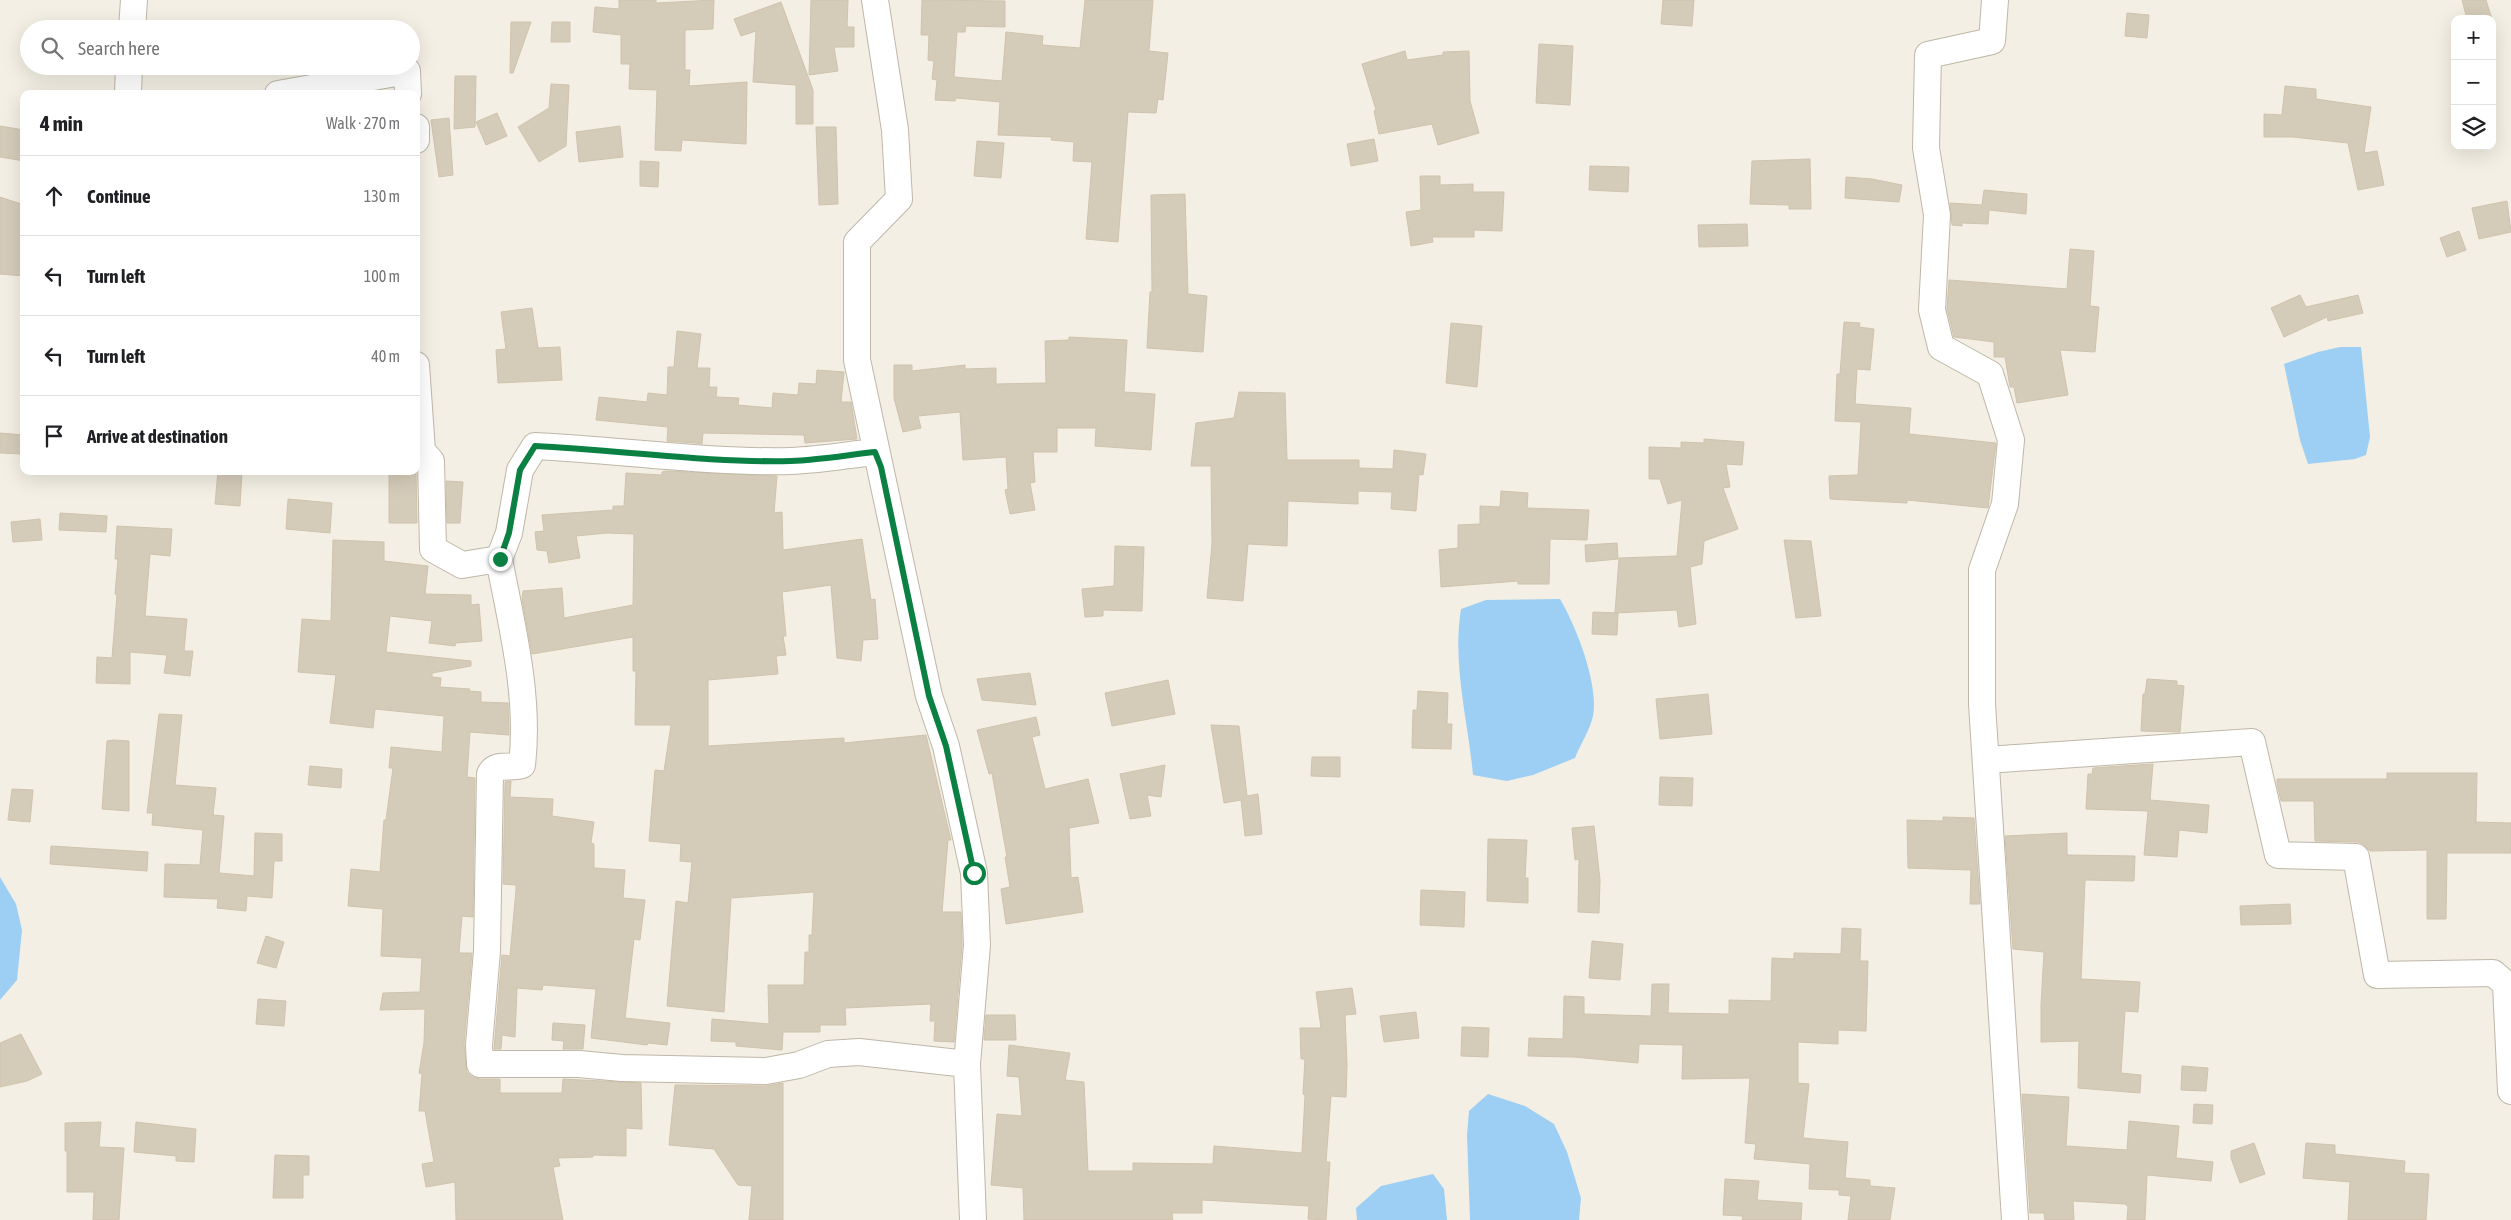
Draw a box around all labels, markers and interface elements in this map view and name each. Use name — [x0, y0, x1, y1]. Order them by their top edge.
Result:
map controls — [2451, 15, 2496, 150]
button: + — [2451, 15, 2496, 60]
search box — [20, 20, 420, 75]
icon: search — [38, 34, 66, 62]
text: Search here — [78, 37, 160, 59]
button: − — [2451, 60, 2496, 105]
button: layers — [2451, 105, 2496, 150]
text: 4 min — [40, 111, 83, 135]
text: Walk · 270 m — [326, 114, 400, 132]
icon: ahead — [40, 182, 68, 210]
text: Continue — [87, 185, 151, 207]
text: 130 m — [364, 187, 400, 205]
icon: left — [40, 262, 68, 290]
text: Turn left — [87, 265, 145, 287]
text: 100 m — [364, 267, 400, 285]
icon: left — [40, 342, 68, 370]
text: Turn left — [87, 345, 145, 367]
text: 40 m — [371, 347, 400, 365]
icon: arrive — [40, 422, 68, 450]
text: Arrive at destination — [87, 425, 228, 447]
route end — [489, 548, 512, 571]
route start — [963, 862, 986, 885]

